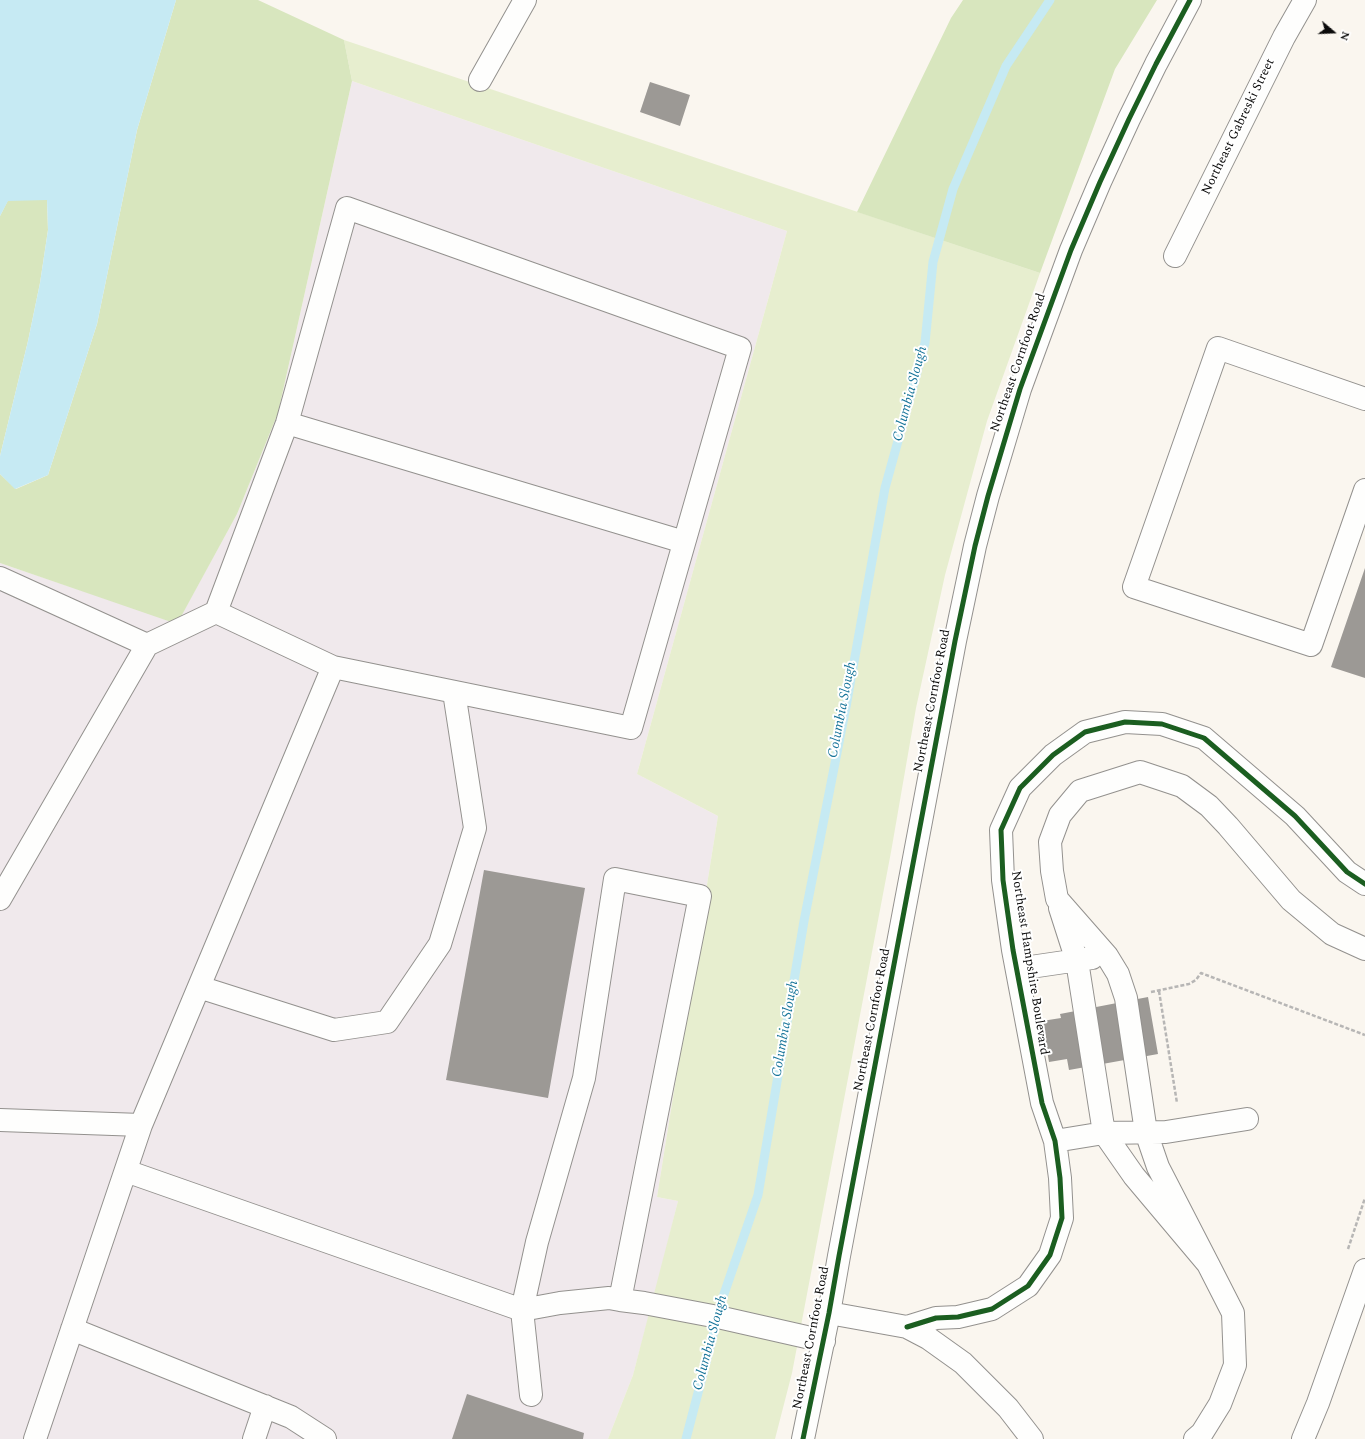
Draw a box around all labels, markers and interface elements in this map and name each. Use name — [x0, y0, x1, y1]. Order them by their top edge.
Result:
north arrow — [1313, 12, 1353, 52]
text: N — [1335, 29, 1354, 43]
street label: Northeast Gabreski Street — [1199, 56, 1279, 198]
street label: Northeast Cornfoot Road — [988, 292, 1050, 434]
water label: Columbia Slough — [890, 345, 932, 443]
street label: Northeast Cornfoot Road — [911, 628, 955, 774]
water label: Columbia Slough — [825, 660, 861, 760]
street label: Northeast Hampshire Boulevard — [1007, 870, 1051, 1056]
street label: Northeast Cornfoot Road — [851, 947, 895, 1093]
water label: Columbia Slough — [769, 979, 803, 1079]
street label: Northeast Cornfoot Road — [790, 1265, 834, 1411]
water label: Columbia Slough — [690, 1294, 732, 1392]

